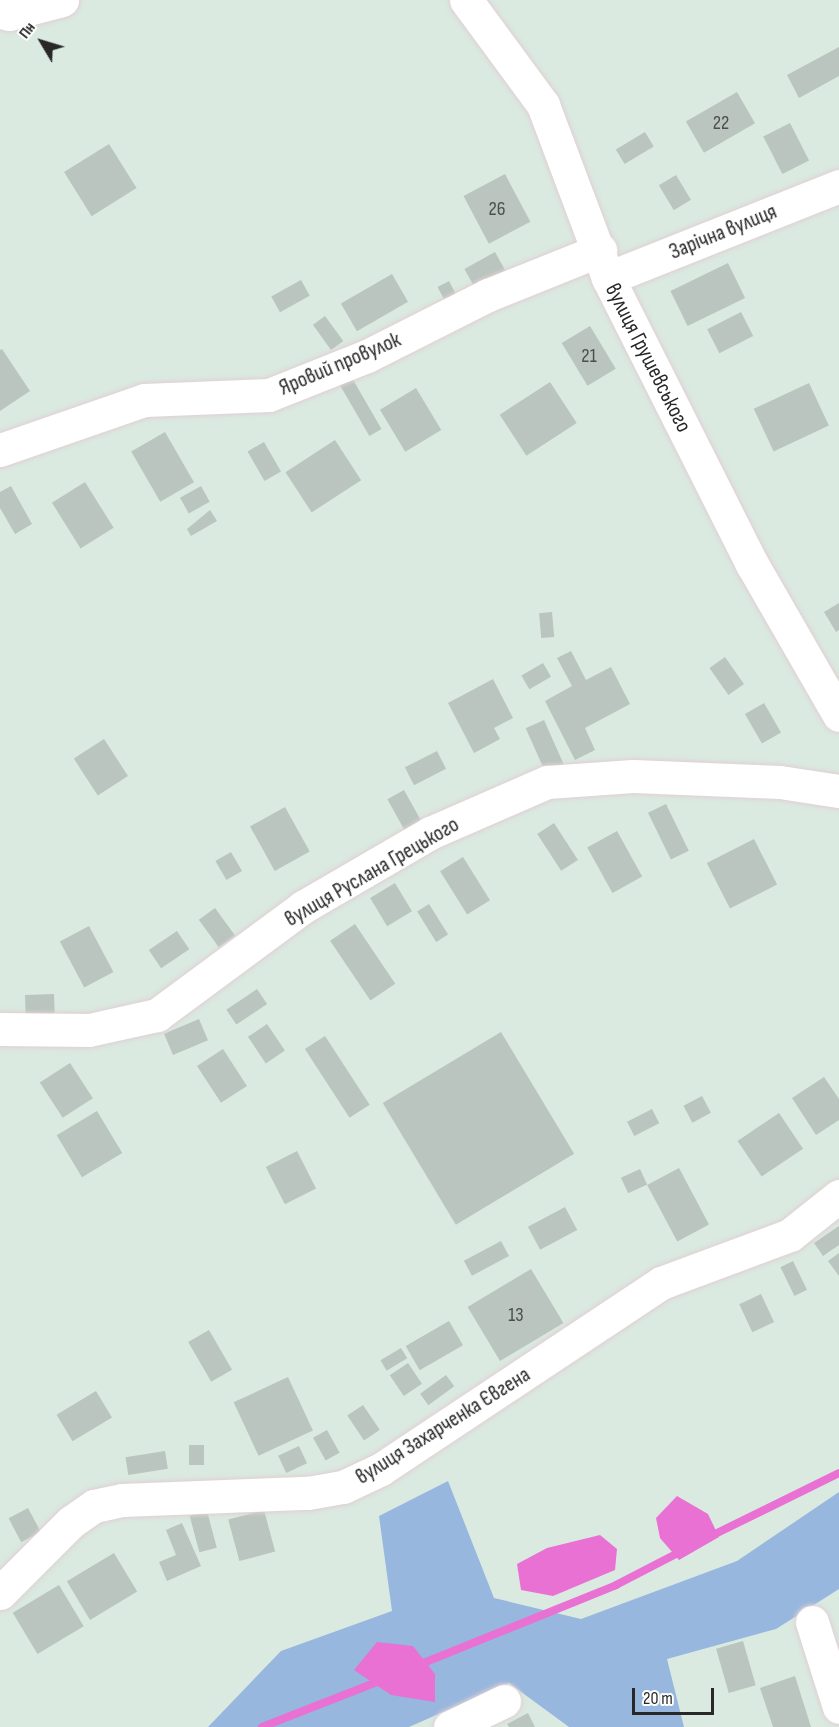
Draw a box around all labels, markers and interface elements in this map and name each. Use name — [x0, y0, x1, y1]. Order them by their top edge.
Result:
north arrow — [12, 12, 72, 72]
text: Пн — [15, 19, 40, 43]
house number: 22 — [713, 111, 729, 135]
house number: 26 — [489, 197, 505, 221]
street label: Зарічна вулиця — [665, 198, 781, 266]
street label: вулиця Грушевського — [599, 279, 697, 437]
street label: Яровий провулок — [275, 327, 405, 401]
house number: 21 — [581, 344, 597, 368]
street label: вулиця Руслана Грецького — [280, 811, 464, 933]
house number: 13 — [508, 1303, 524, 1327]
street label: вулиця Захарченка Євгена — [351, 1362, 535, 1490]
scale bar — [635, 1676, 718, 1714]
text: 20 m — [643, 1688, 673, 1709]

